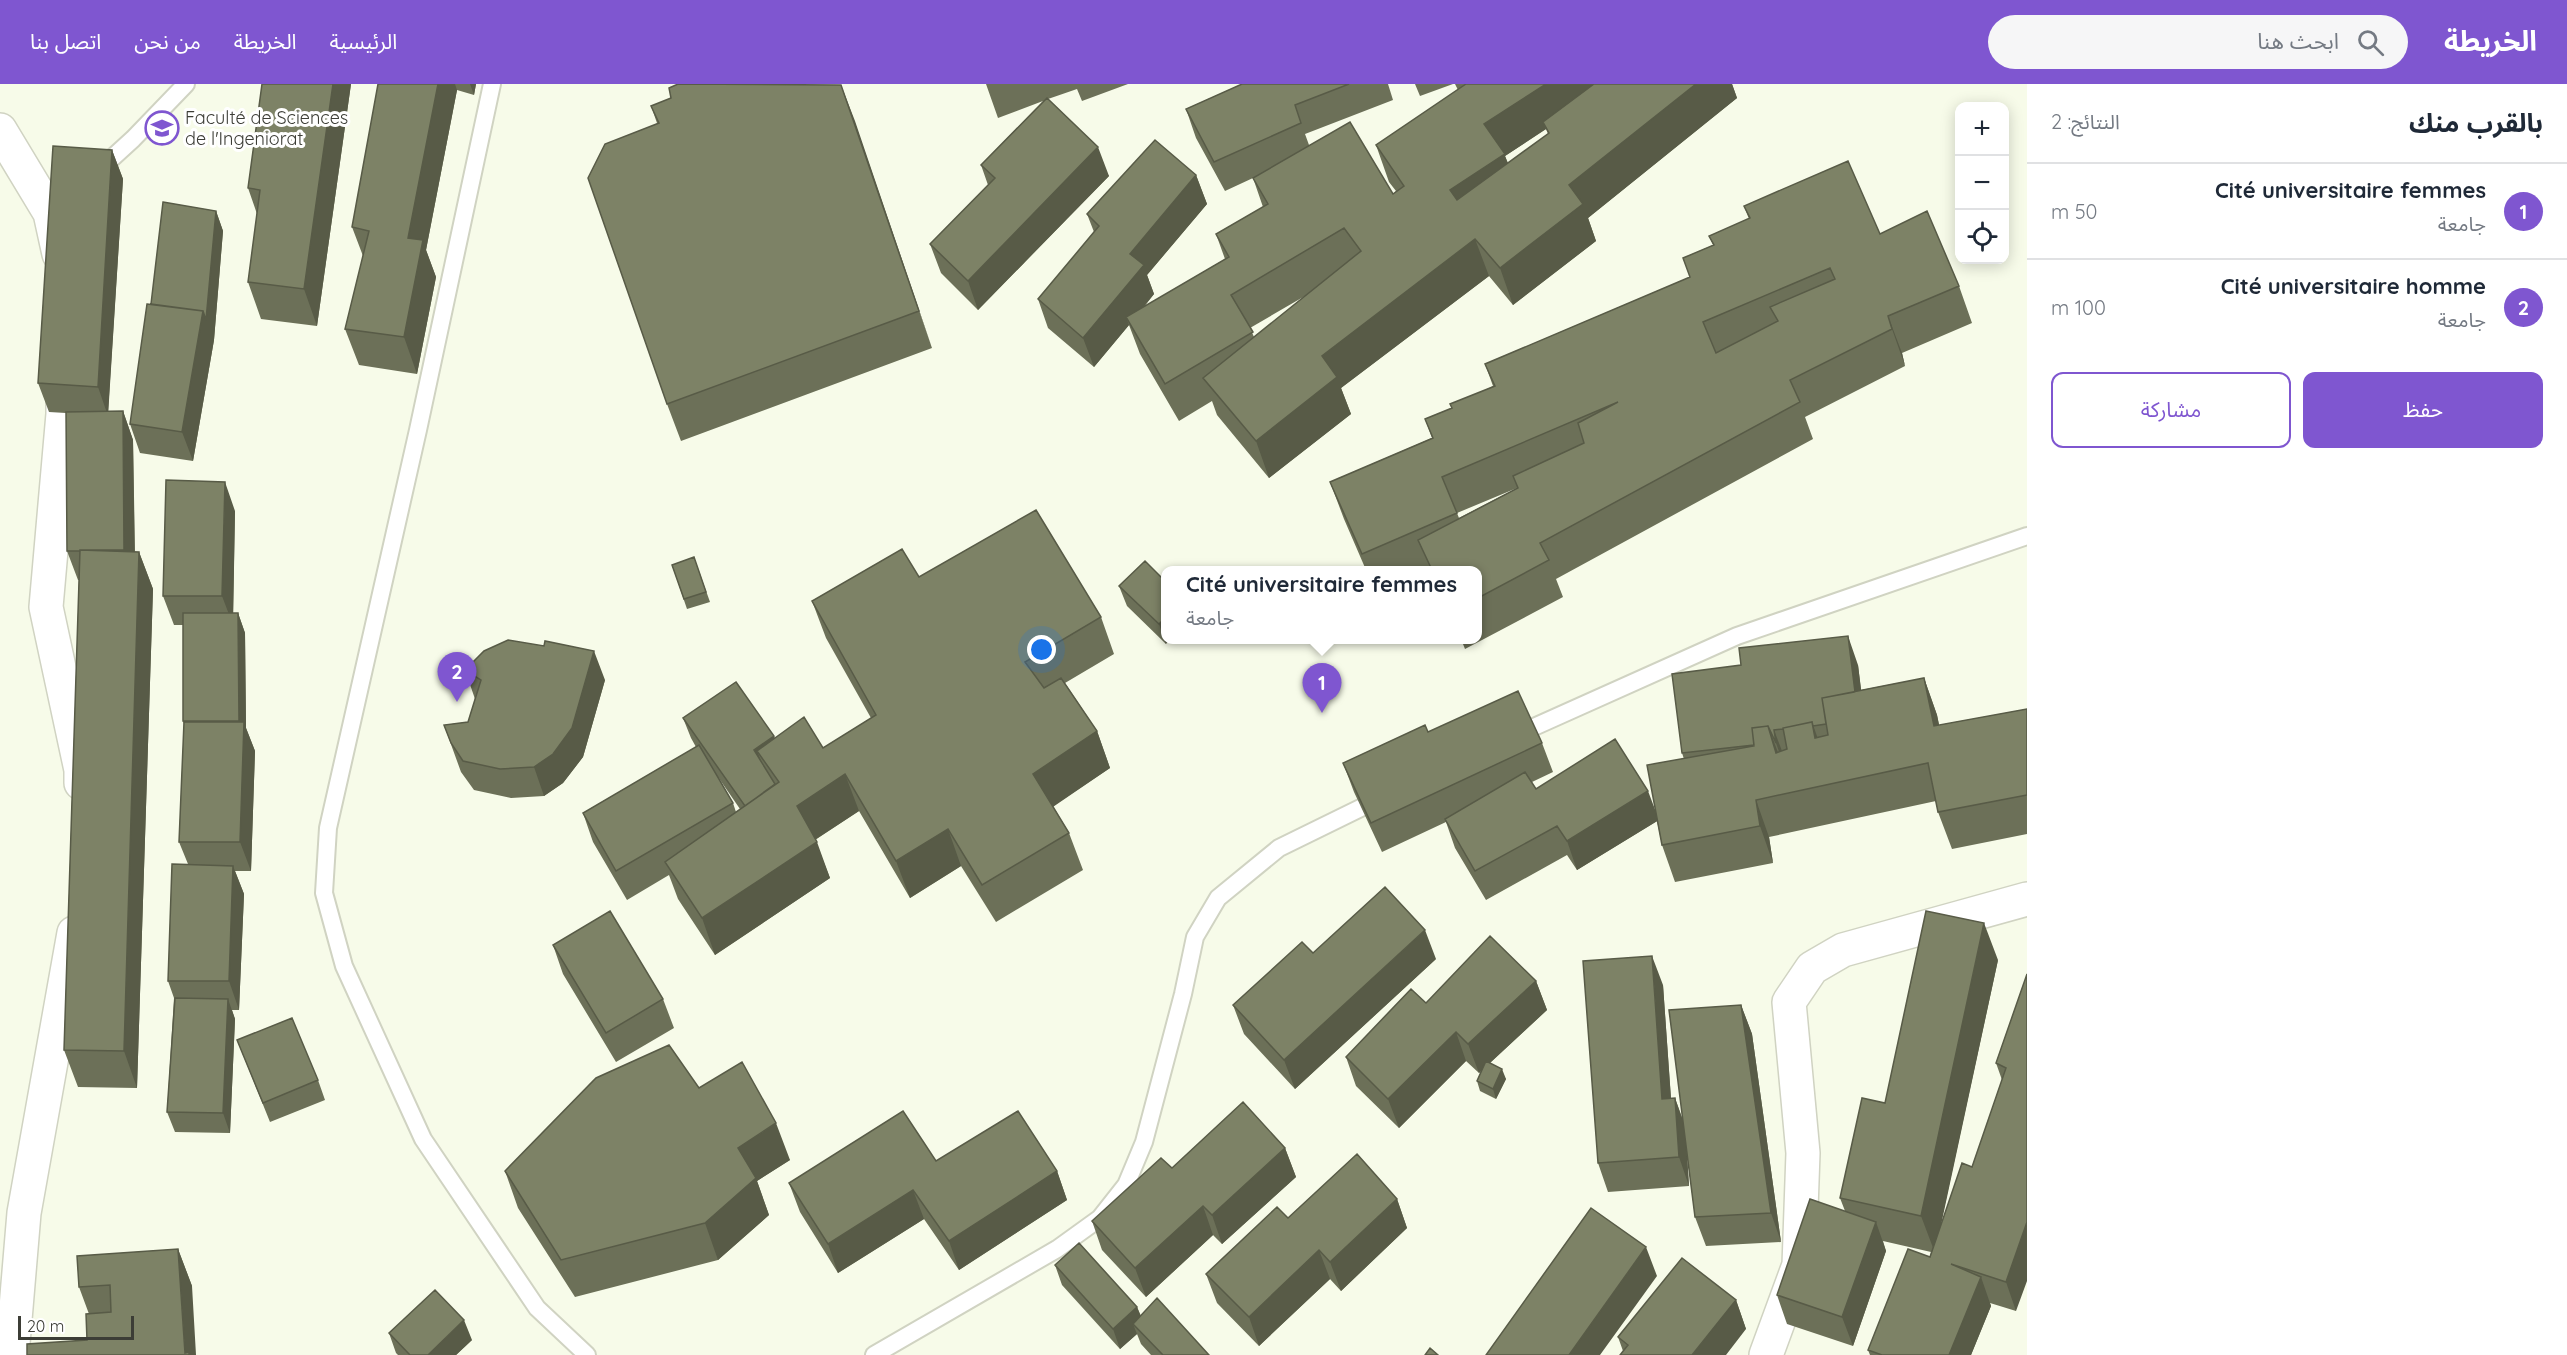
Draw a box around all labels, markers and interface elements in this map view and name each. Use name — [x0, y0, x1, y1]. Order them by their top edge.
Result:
search box — [1988, 15, 2408, 69]
text: الخريطة — [2444, 23, 2537, 58]
icon: search — [2354, 26, 2387, 59]
text: ابحث هنا — [2257, 27, 2339, 55]
text: اتصل بنا — [30, 28, 101, 54]
text: من نحن — [134, 28, 201, 54]
text: الخريطة — [234, 28, 297, 54]
text: الرئيسية — [330, 28, 397, 54]
map controls — [1955, 102, 2009, 264]
button: + — [1955, 102, 2009, 156]
place label: Faculté de Sciences de l'Ingeniorat — [185, 106, 348, 150]
text: بالقرب منك — [2409, 106, 2543, 139]
text: النتائج: 2 — [2051, 109, 2120, 134]
school or university icon: Faculté de Sciences de l'Ingeniorat — [144, 110, 180, 146]
button: − — [1955, 156, 2009, 210]
text: Cité universitaire femmes — [2215, 176, 2486, 204]
text: 50 m — [2051, 199, 2098, 224]
text: 1 — [2520, 199, 2527, 224]
button: locate — [1955, 210, 2009, 264]
text: جامعة — [2438, 211, 2486, 236]
text: Cité universitaire homme — [2221, 272, 2486, 300]
text: 100 m — [2051, 295, 2106, 320]
text: 2 — [2518, 295, 2529, 320]
text: جامعة — [2438, 307, 2486, 332]
button: مشاركة — [2051, 372, 2291, 448]
button: حفظ — [2303, 372, 2543, 448]
popup — [1161, 566, 1482, 644]
text: Cité universitaire femmes — [1186, 570, 1457, 598]
text: جامعة — [1186, 605, 1234, 630]
your location — [1027, 635, 1056, 664]
pin: 2 — [438, 652, 476, 702]
pin: 1 — [1302, 664, 1342, 713]
scale bar — [18, 1313, 134, 1340]
text: 20 m — [27, 1316, 64, 1336]

